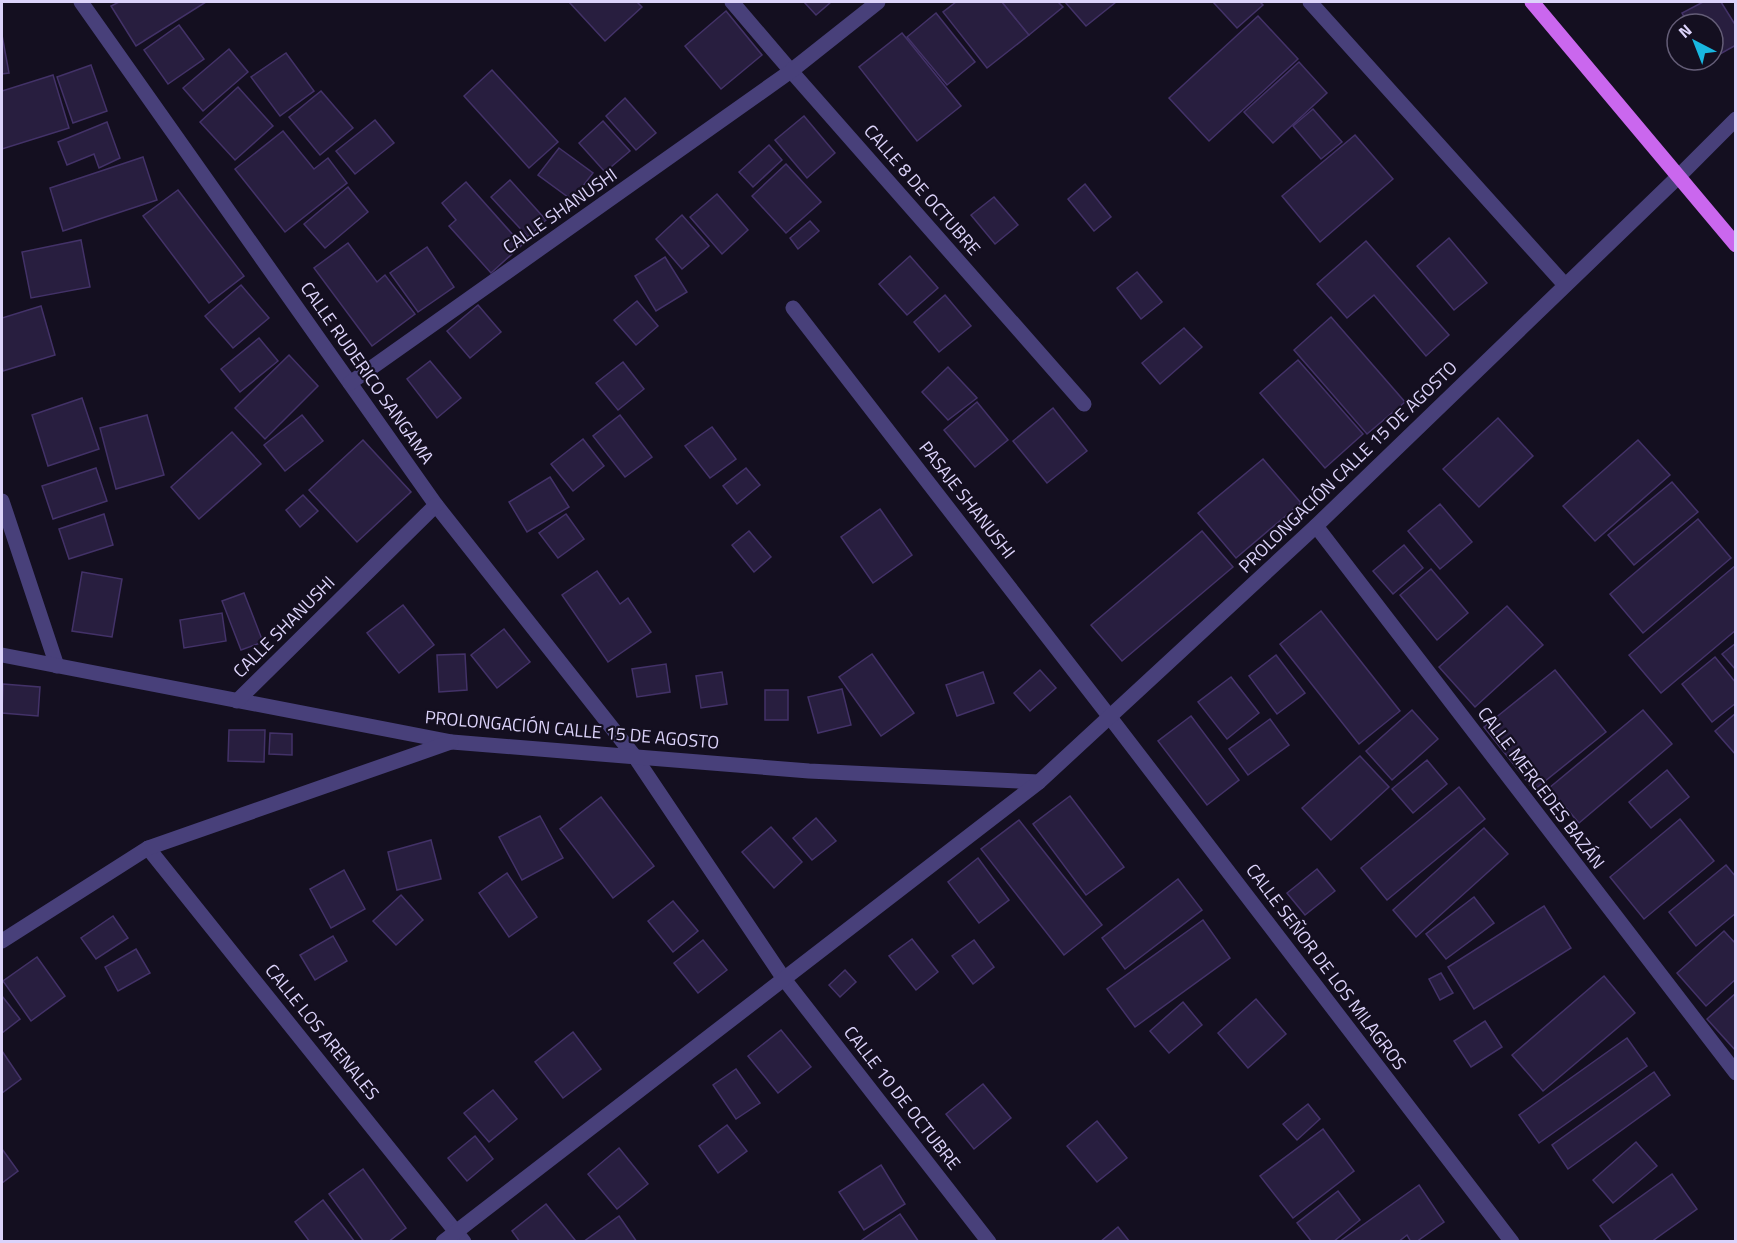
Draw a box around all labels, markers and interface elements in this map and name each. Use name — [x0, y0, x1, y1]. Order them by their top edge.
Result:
north arrow — [1665, 12, 1725, 72]
text: N — [1673, 18, 1697, 43]
street label: CALLE 8 DE OCTUBRE — [858, 118, 987, 261]
street label: CALLE SHANUSHI — [497, 161, 623, 260]
street label: CALLE RUDERICO SANGAMA — [294, 276, 441, 470]
street label: PROLONGACIÓN CALLE 15 DE AGOSTO — [1232, 354, 1463, 579]
street label: PASAJE SHANUSHI — [913, 435, 1022, 564]
street label: CALLE SHANUSHI — [227, 570, 341, 684]
street label: CALLE MERCEDES BAZÁN — [1471, 701, 1611, 874]
street label: PROLONGACIÓN CALLE 15 DE AGOSTO — [424, 703, 720, 756]
street label: CALLE SEÑOR DE LOS MILAGROS — [1240, 858, 1413, 1076]
street label: CALLE LOS ARENALES — [259, 958, 386, 1106]
street label: CALLE 10 DE OCTUBRE — [838, 1020, 967, 1175]

